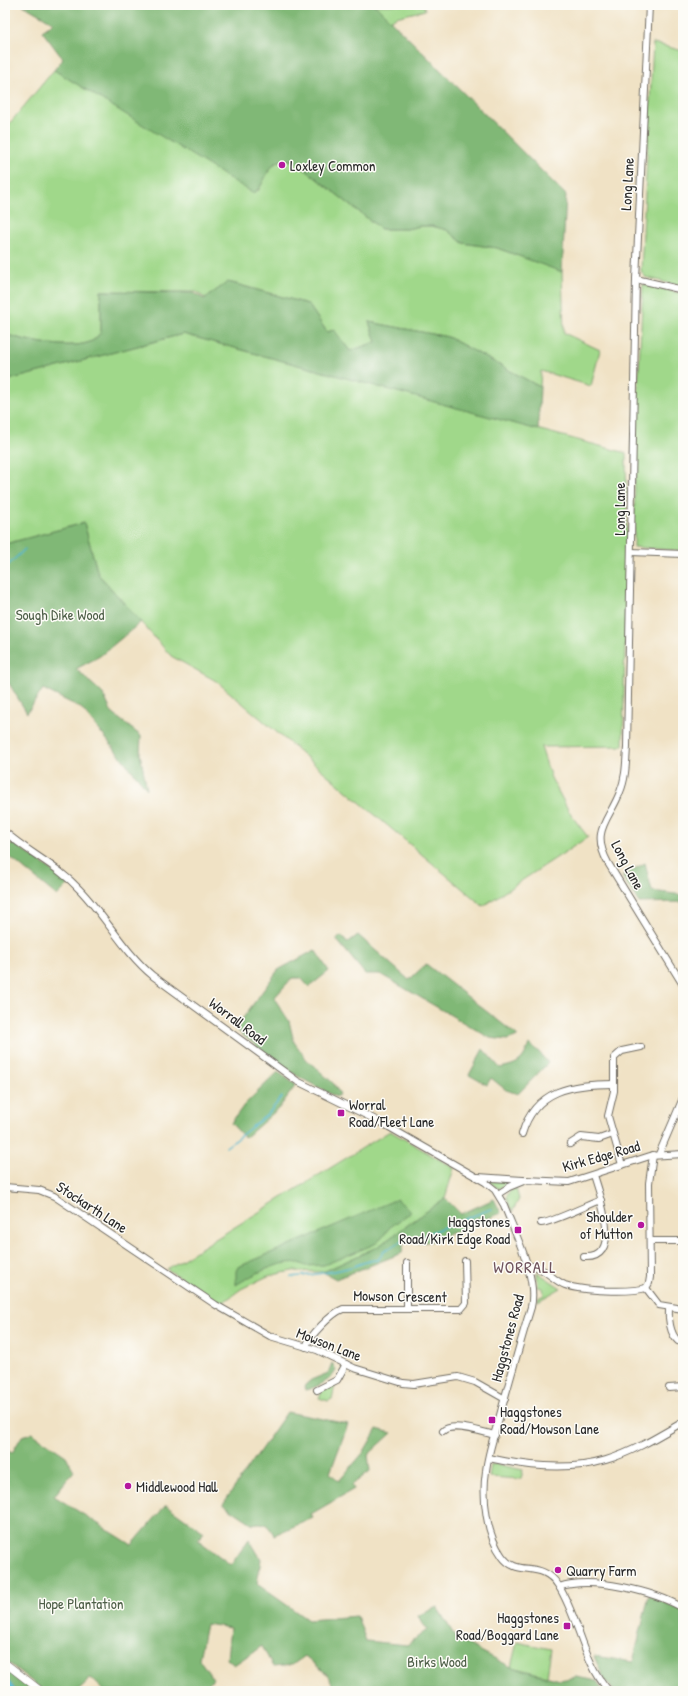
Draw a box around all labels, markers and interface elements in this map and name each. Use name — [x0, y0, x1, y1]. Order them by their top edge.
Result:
place label: Loxley Common — [290, 155, 376, 176]
street label: Long Lane — [615, 157, 639, 211]
marker: Loxley Common — [277, 160, 287, 170]
street label: Long Lane — [609, 483, 630, 535]
park label: Sough Dike Wood — [16, 604, 104, 625]
street label: Long Lane — [606, 837, 650, 893]
street label: Worrall Road — [205, 992, 271, 1050]
place label: Worral Road/Fleet Lane — [349, 1094, 434, 1132]
marker: Worral Road/Fleet Lane — [336, 1108, 346, 1118]
street label: Kirk Edge Road — [560, 1135, 642, 1177]
street label: Stockarth Lane — [52, 1176, 132, 1238]
place label: Shoulder of Mutton — [580, 1206, 633, 1244]
place label: Haggstones Road/Kirk Edge Road — [399, 1211, 510, 1249]
marker: Shoulder of Mutton — [636, 1220, 646, 1230]
marker: Haggstones Road/Kirk Edge Road — [513, 1225, 523, 1235]
district label: WORRALL — [493, 1255, 557, 1278]
street label: Mowson Crescent — [353, 1285, 448, 1307]
street label: Haggstones Road — [485, 1292, 529, 1384]
street label: Mowson Lane — [293, 1322, 365, 1366]
place label: Haggstones Road/Mowson Lane — [500, 1401, 599, 1439]
marker: Haggstones Road/Mowson Lane — [487, 1415, 497, 1425]
place label: Middlewood Hall — [136, 1476, 218, 1497]
marker: Middlewood Hall — [123, 1481, 133, 1491]
place label: Quarry Farm — [566, 1560, 637, 1581]
marker: Quarry Farm — [553, 1565, 563, 1575]
park label: Hope Plantation — [38, 1593, 124, 1614]
place label: Haggstones Road/Boggard Lane — [456, 1607, 559, 1645]
marker: Haggstones Road/Boggard Lane — [562, 1621, 572, 1631]
park label: Birks Wood — [407, 1651, 467, 1672]

